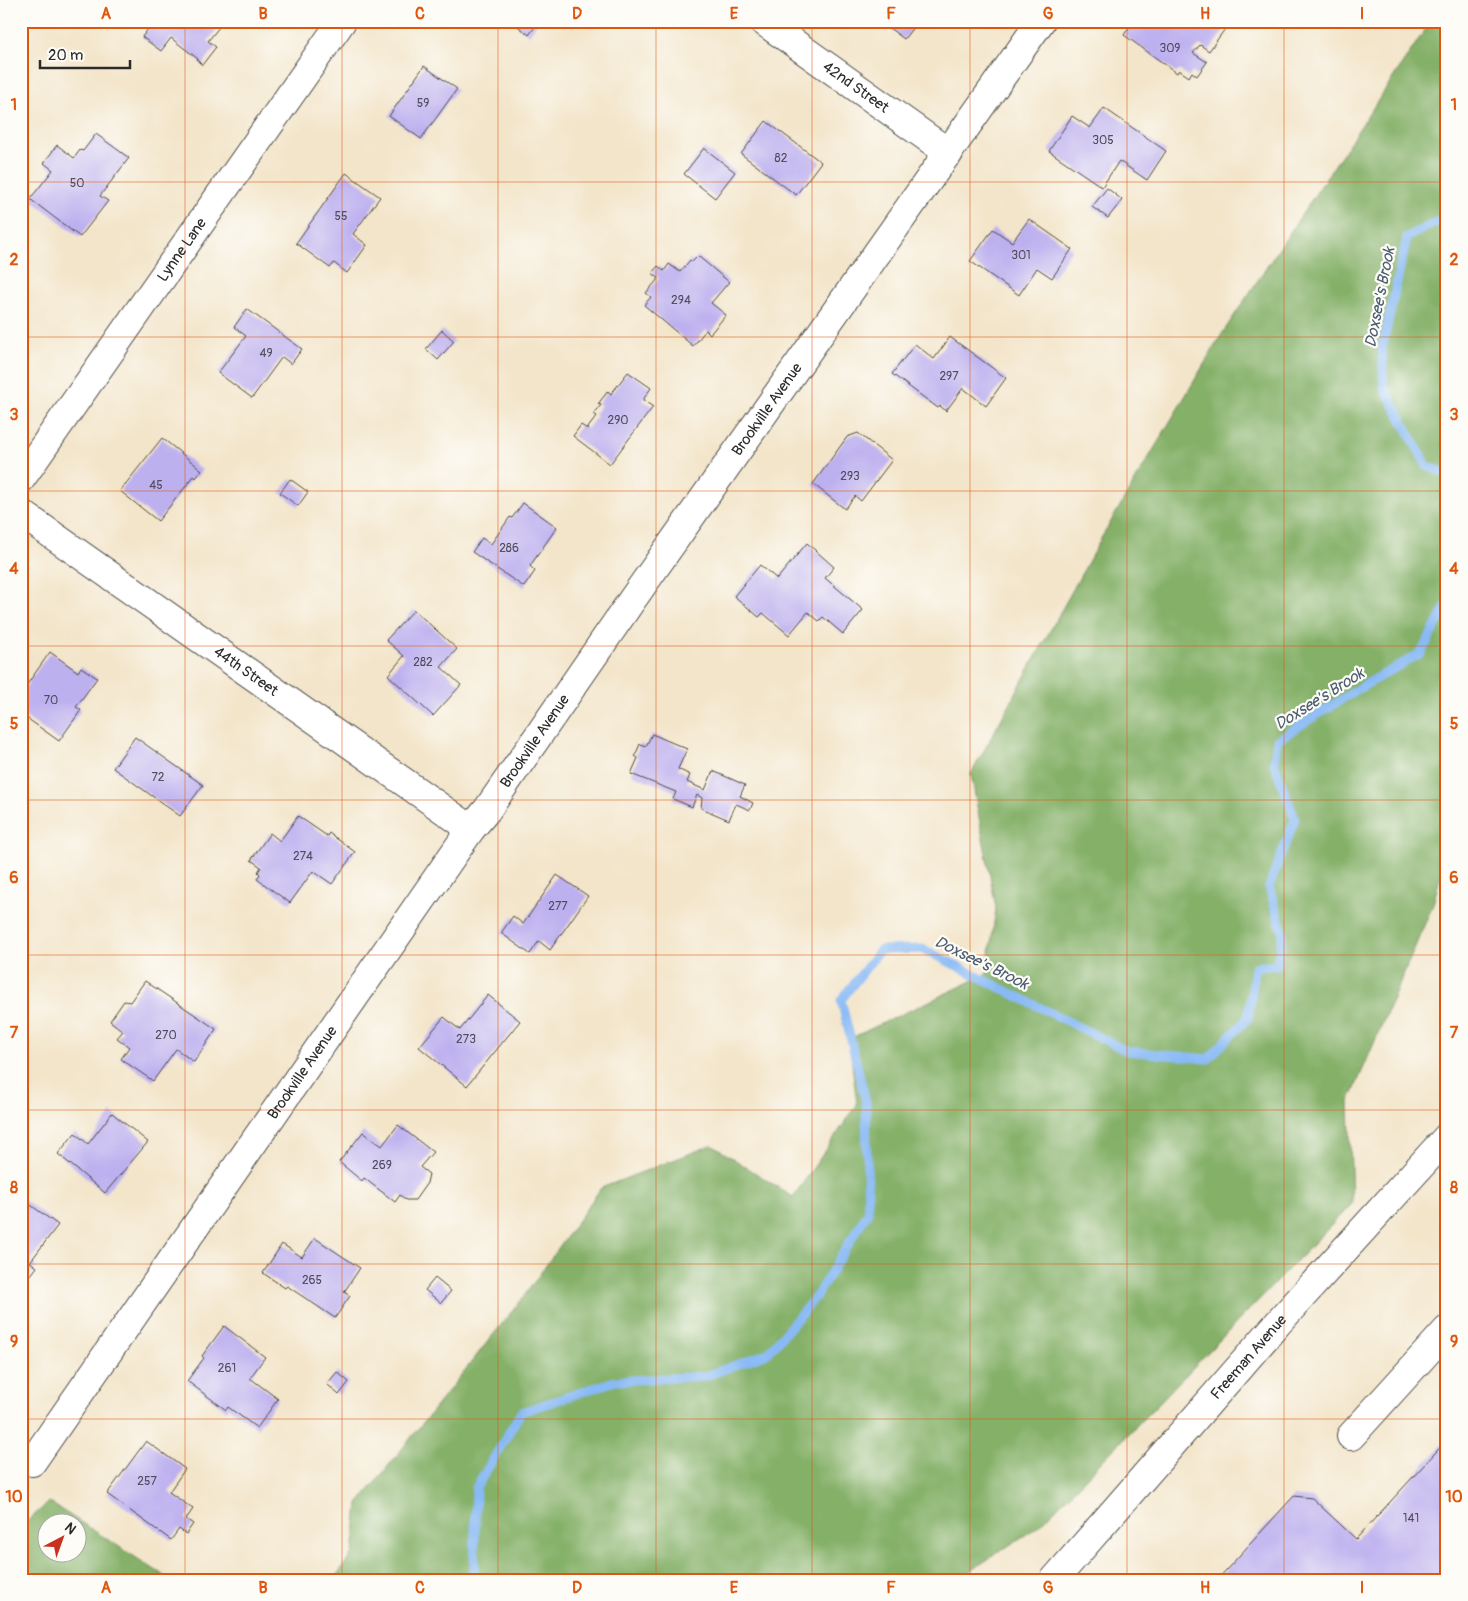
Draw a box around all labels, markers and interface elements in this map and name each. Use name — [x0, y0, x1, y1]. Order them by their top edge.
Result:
text: A — [101, 4, 112, 24]
text: B — [258, 4, 268, 24]
text: C — [415, 4, 425, 24]
text: D — [572, 4, 582, 24]
text: E — [730, 4, 739, 24]
text: F — [886, 4, 896, 24]
text: G — [1043, 4, 1054, 24]
text: H — [1200, 4, 1210, 24]
text: I — [1360, 4, 1364, 24]
scale bar — [40, 38, 130, 70]
house number: 309 — [1159, 41, 1181, 56]
text: 20 m — [48, 46, 83, 65]
street label: 42nd Street — [819, 57, 893, 118]
text: 1 — [11, 95, 17, 115]
text: 1 — [1451, 95, 1457, 115]
house number: 59 — [417, 96, 429, 111]
house number: 305 — [1092, 133, 1114, 148]
house number: 82 — [775, 151, 788, 166]
house number: 50 — [70, 176, 84, 191]
house number: 55 — [334, 209, 348, 224]
street label: Lynne Lane — [153, 214, 211, 286]
water label: Doxsee's Brook — [1360, 244, 1400, 349]
house number: 301 — [1011, 248, 1031, 263]
text: 2 — [10, 250, 19, 270]
text: 2 — [1450, 250, 1459, 270]
house number: 294 — [671, 293, 691, 308]
house number: 49 — [259, 346, 273, 361]
street label: Brookville Avenue — [728, 359, 807, 460]
house number: 297 — [939, 369, 959, 384]
text: 3 — [10, 405, 19, 425]
text: 3 — [1450, 405, 1459, 425]
house number: 290 — [607, 413, 629, 428]
house number: 293 — [840, 469, 860, 484]
house number: 45 — [149, 478, 163, 493]
house number: 286 — [499, 541, 519, 556]
text: 4 — [9, 559, 19, 579]
text: 4 — [1449, 559, 1459, 579]
street label: 44th Street — [210, 642, 282, 701]
house number: 282 — [413, 655, 433, 670]
water label: Doxsee's Brook — [1271, 663, 1369, 734]
street label: Brookville Avenue — [496, 690, 574, 792]
house number: 70 — [44, 693, 58, 708]
text: 5 — [10, 714, 19, 734]
text: 5 — [1450, 714, 1459, 734]
house number: 72 — [151, 770, 165, 785]
house number: 274 — [293, 849, 313, 864]
text: 6 — [9, 868, 19, 888]
text: 6 — [1449, 868, 1459, 888]
house number: 277 — [548, 899, 568, 914]
water label: Doxsee's Brook — [932, 932, 1033, 995]
street label: Brookville Avenue — [264, 1022, 342, 1123]
text: 7 — [10, 1023, 19, 1043]
text: 7 — [1450, 1023, 1459, 1043]
house number: 270 — [155, 1028, 177, 1043]
house number: 273 — [456, 1032, 476, 1047]
house number: 269 — [372, 1158, 392, 1173]
text: 8 — [10, 1178, 18, 1198]
text: 8 — [1450, 1178, 1458, 1198]
house number: 265 — [302, 1273, 322, 1288]
street label: Freeman Avenue — [1207, 1310, 1291, 1404]
text: 9 — [10, 1332, 18, 1352]
text: 9 — [1450, 1332, 1458, 1352]
house number: 261 — [218, 1361, 236, 1376]
house number: 257 — [137, 1474, 157, 1489]
text: 10 — [5, 1487, 23, 1507]
text: 10 — [1445, 1487, 1463, 1507]
house number: 141 — [1403, 1511, 1419, 1526]
north arrow — [38, 1514, 88, 1564]
text: N — [61, 1519, 79, 1538]
text: A — [101, 1578, 112, 1598]
text: B — [258, 1578, 268, 1598]
text: C — [415, 1578, 425, 1598]
text: D — [572, 1578, 582, 1598]
text: E — [730, 1578, 739, 1598]
text: F — [886, 1578, 896, 1598]
text: G — [1043, 1578, 1054, 1598]
text: H — [1200, 1578, 1210, 1598]
text: I — [1360, 1578, 1364, 1598]

